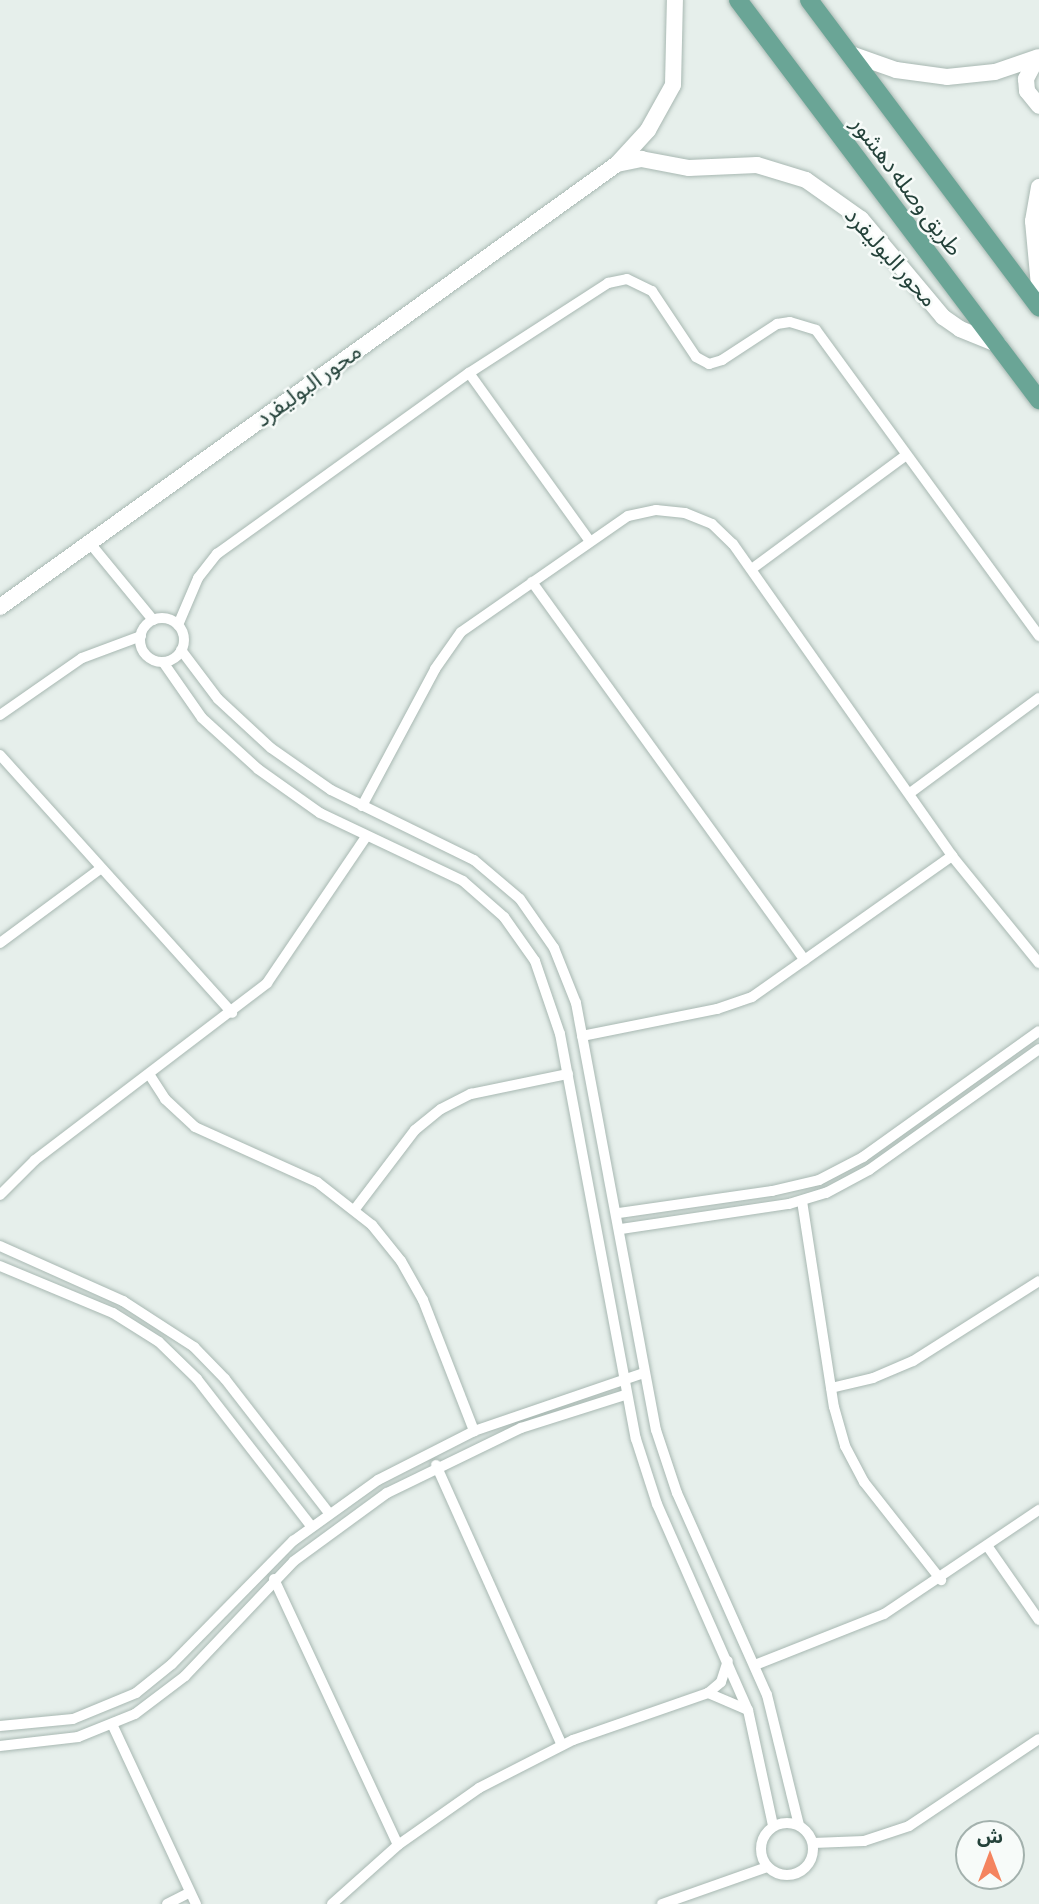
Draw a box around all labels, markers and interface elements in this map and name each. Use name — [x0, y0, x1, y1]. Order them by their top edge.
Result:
street label: طريق وصله دهشور — [845, 111, 969, 261]
street label: محور البوليفرد — [839, 201, 943, 313]
street label: محور البوليفرد — [249, 337, 367, 433]
north arrow — [955, 1820, 1025, 1890]
text: ش — [977, 1825, 1003, 1847]

